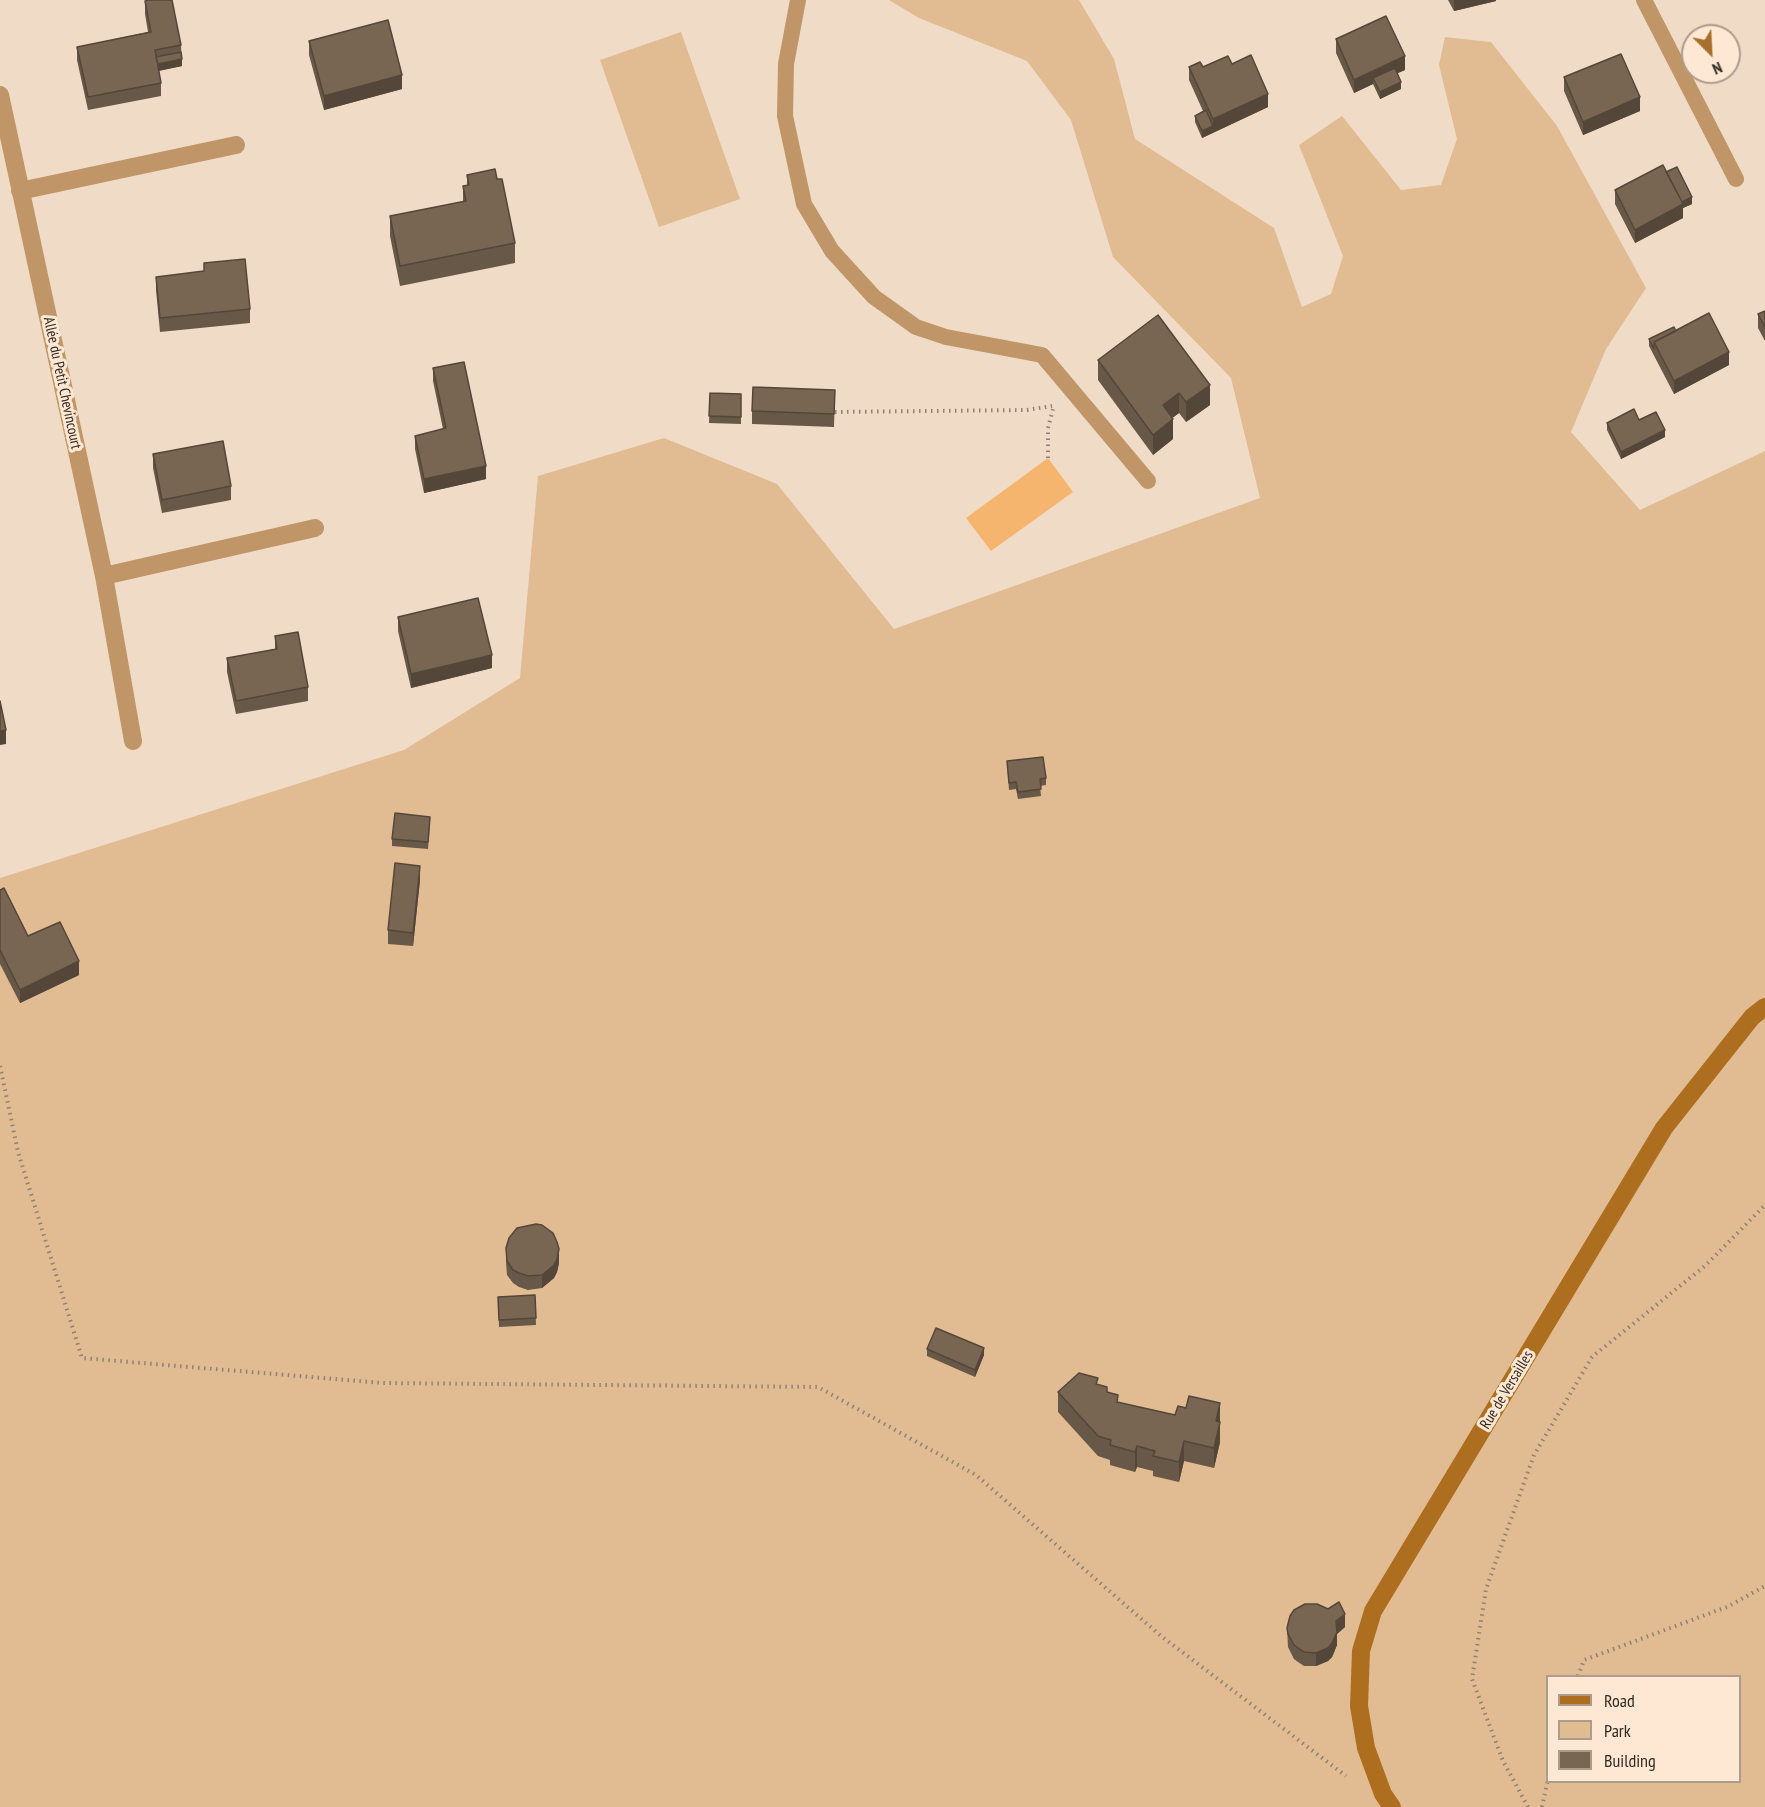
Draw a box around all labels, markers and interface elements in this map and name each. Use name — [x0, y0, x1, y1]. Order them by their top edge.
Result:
north arrow — [1681, 24, 1741, 84]
text: N — [1710, 58, 1726, 80]
street label: Allée du Petit Chevincourt — [39, 315, 85, 451]
street label: Rue de Versailles — [1477, 1348, 1537, 1432]
legend — [1546, 1675, 1741, 1783]
text: Road — [1604, 1689, 1635, 1712]
text: Park — [1604, 1719, 1631, 1742]
text: Building — [1604, 1749, 1656, 1772]

